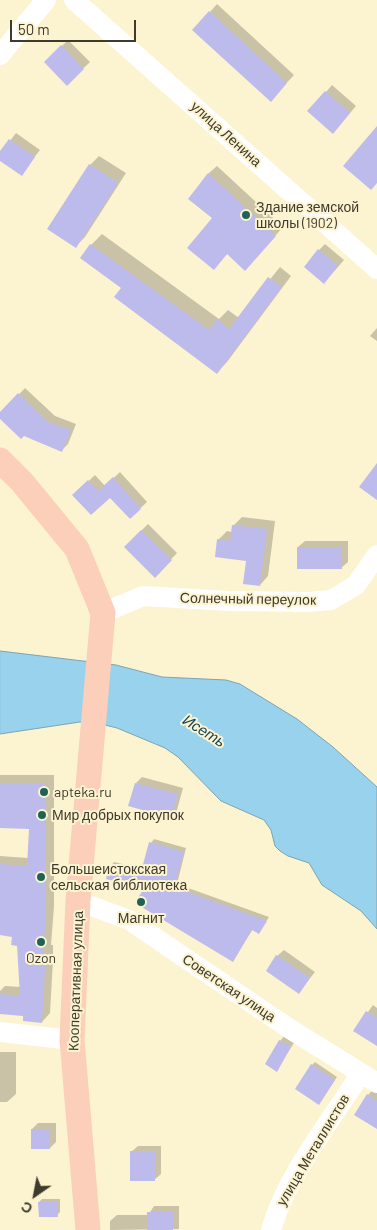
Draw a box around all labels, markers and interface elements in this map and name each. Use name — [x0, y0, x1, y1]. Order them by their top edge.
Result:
scale bar — [12, 10, 139, 42]
text: 50 m — [18, 20, 50, 38]
street label: улица Ленина — [187, 98, 265, 170]
place label: Здание земской школы (1902) — [256, 199, 359, 232]
marker: Здание земской школы (1902) — [240, 209, 252, 221]
street label: Солнечный переулок — [180, 589, 316, 609]
water label: Исеть — [179, 711, 229, 751]
place label: apteka.ru — [54, 784, 112, 800]
marker: apteka.ru — [38, 786, 50, 798]
place label: Мир добрых покупок — [52, 807, 184, 823]
marker: Мир добрых покупок — [36, 809, 48, 821]
place label: Большеистокская сельская библиотека — [51, 861, 187, 894]
marker: Большеистокская сельская библиотека — [35, 871, 47, 883]
marker: Магнит — [135, 896, 147, 908]
place label: Магнит — [118, 910, 164, 926]
street label: Кооперативная улица — [65, 911, 87, 1051]
marker: Ozon — [35, 936, 47, 948]
place label: Ozon — [26, 950, 56, 966]
street label: Советская улица — [179, 951, 279, 1025]
street label: улица Металлистов — [273, 1091, 353, 1209]
north arrow — [10, 1170, 60, 1220]
text: С — [18, 1198, 35, 1218]

